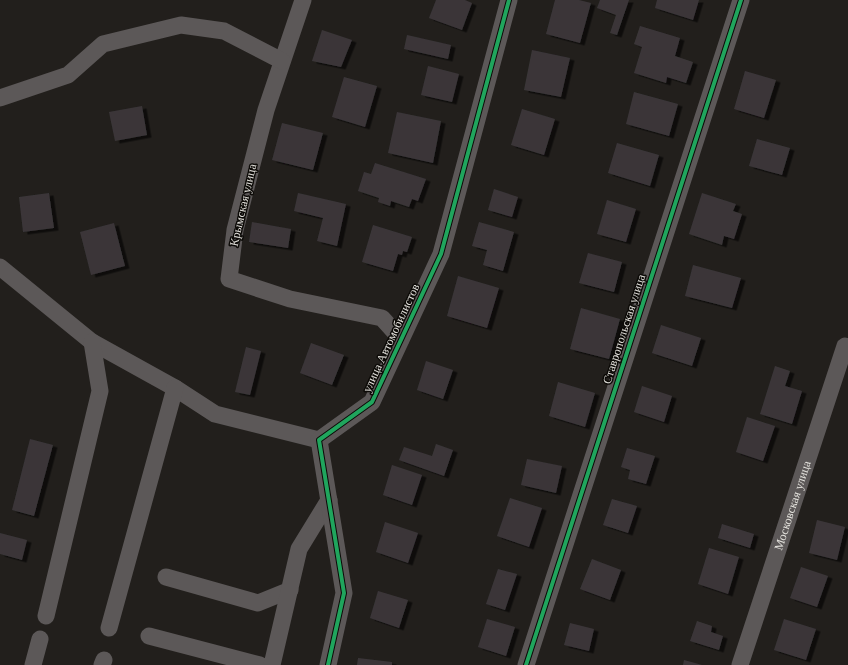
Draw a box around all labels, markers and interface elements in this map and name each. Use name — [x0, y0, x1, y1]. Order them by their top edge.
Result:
street label: Крымская улица — [227, 162, 259, 248]
street label: Ставропольская улица — [600, 272, 649, 386]
street label: улица Автомобилистов — [360, 281, 422, 394]
street label: Московская улица — [771, 458, 814, 552]

